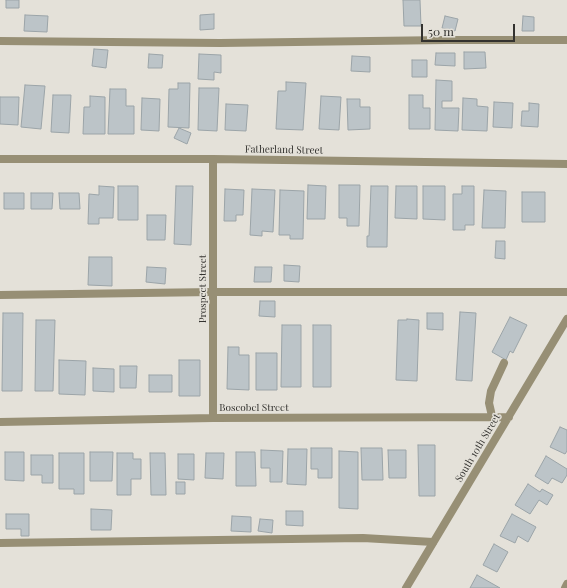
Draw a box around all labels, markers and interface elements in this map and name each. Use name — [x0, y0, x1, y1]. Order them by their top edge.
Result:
scale bar — [423, 16, 517, 42]
text: 50 m — [428, 23, 454, 39]
street label: Fatherland Street — [245, 143, 323, 157]
street label: Prospect Street — [197, 255, 209, 323]
street label: Boscobel Street — [219, 402, 289, 414]
street label: South 10th Street — [453, 412, 503, 484]

